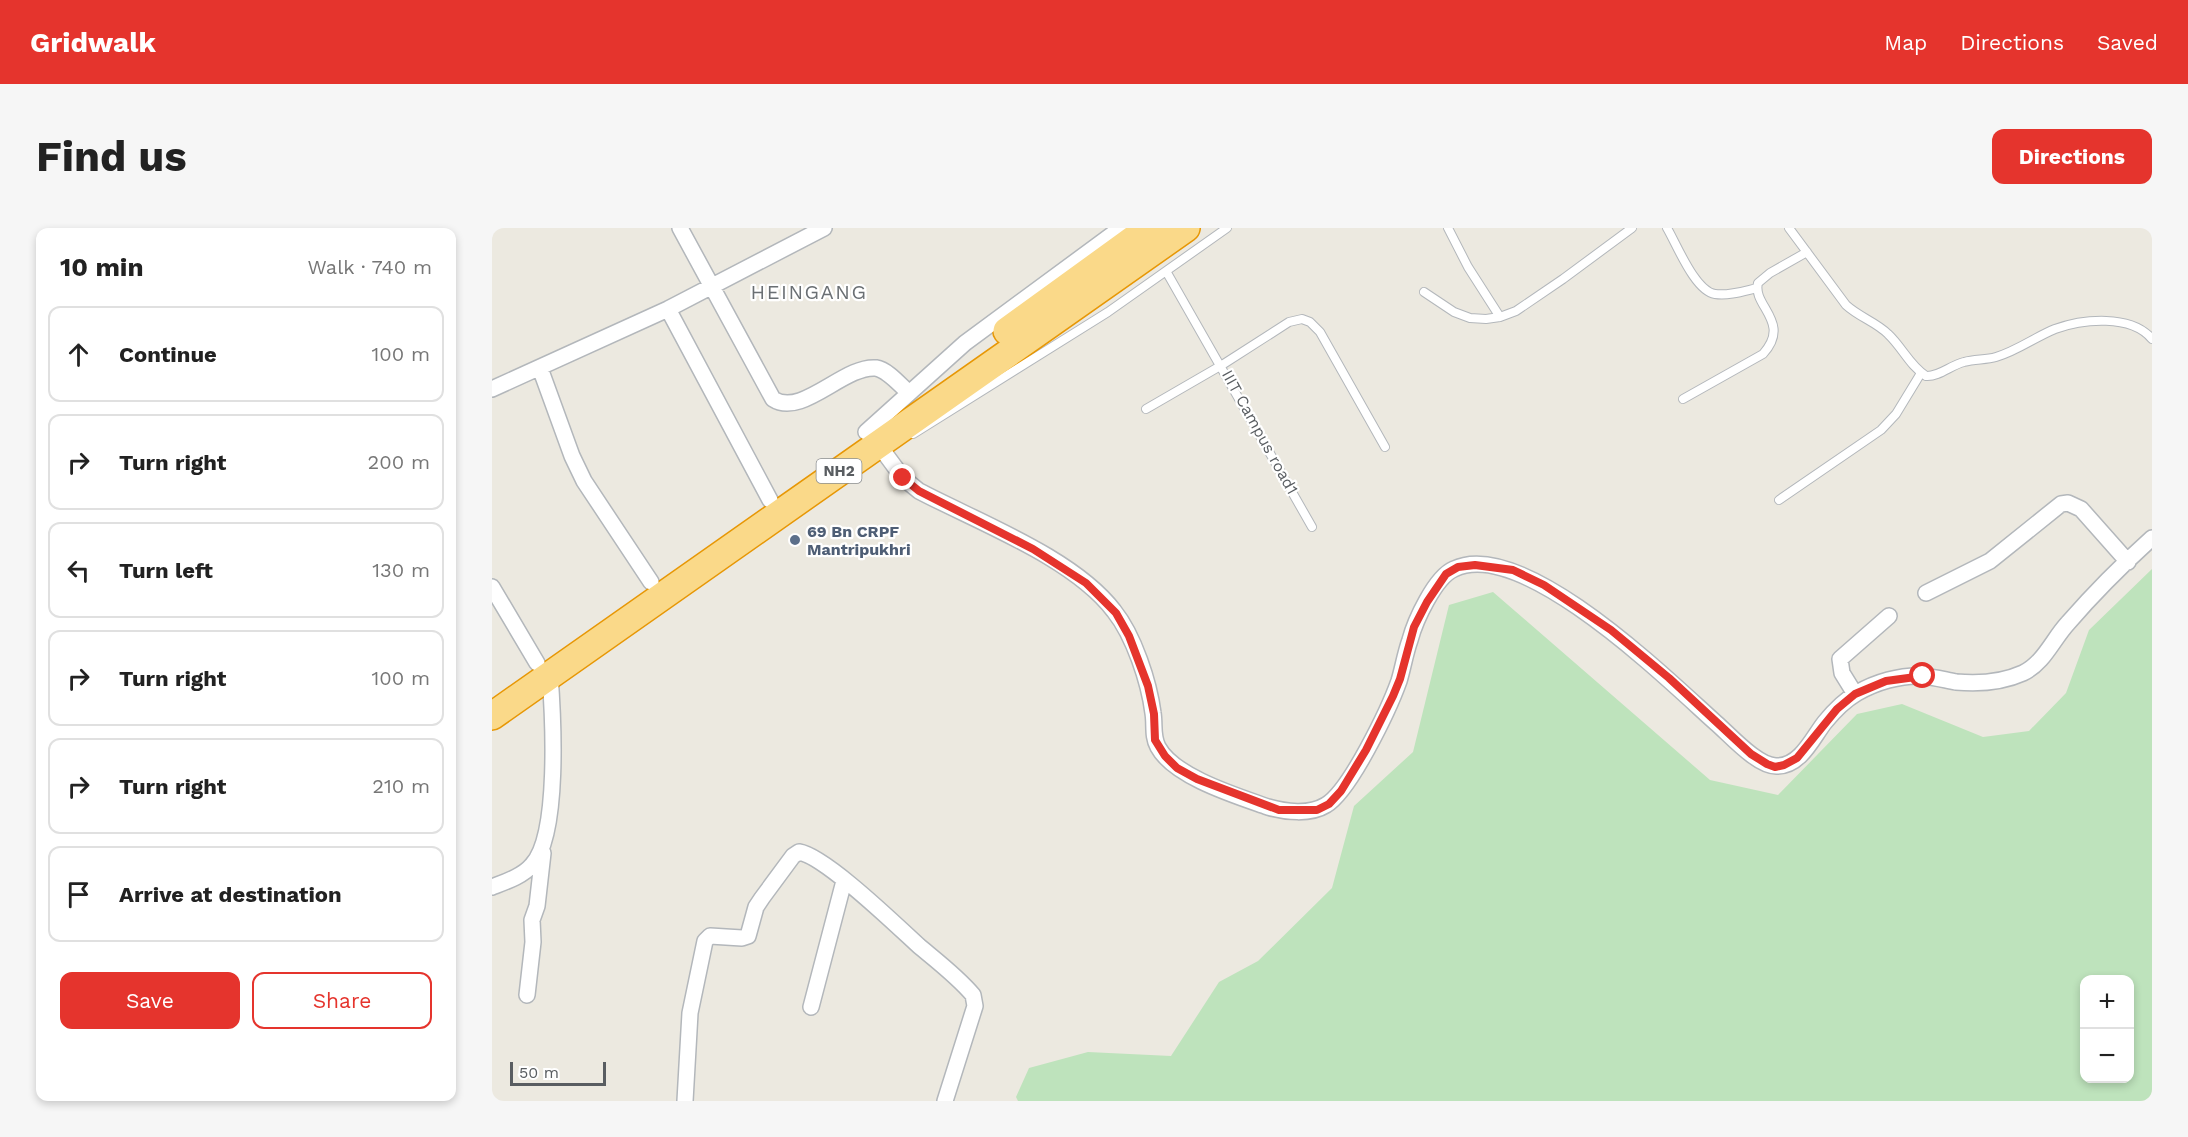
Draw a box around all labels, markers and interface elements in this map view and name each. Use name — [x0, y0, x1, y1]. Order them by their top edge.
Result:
text: Gridwalk — [30, 26, 156, 59]
text: Map — [1884, 30, 1927, 55]
text: Directions — [1960, 30, 2064, 55]
text: Saved — [2097, 30, 2158, 55]
button: Directions — [1992, 129, 2152, 184]
text: Find us — [36, 132, 187, 181]
text: 10 min — [60, 252, 144, 282]
text: Walk · 740 m — [307, 255, 432, 279]
district label: HEINGANG — [751, 280, 867, 304]
icon: ahead — [62, 338, 95, 371]
text: Continue — [119, 342, 217, 367]
text: 100 m — [371, 342, 430, 366]
street label: IIIT Campus road1 — [1218, 367, 1302, 497]
icon: right — [62, 446, 95, 479]
text: Turn right — [119, 450, 226, 475]
text: 200 m — [368, 450, 430, 474]
road number: NH2 — [816, 459, 862, 483]
route end — [889, 464, 915, 490]
place label: 69 Bn CRPF Mantripukhri — [807, 522, 911, 559]
marker: 69 Bn CRPF Mantripukhri — [788, 533, 802, 547]
icon: left — [62, 554, 95, 587]
text: Turn left — [119, 558, 213, 583]
text: 130 m — [372, 558, 430, 582]
icon: right — [62, 662, 95, 695]
route start — [1909, 662, 1935, 688]
text: Turn right — [119, 666, 226, 691]
text: 100 m — [371, 666, 430, 690]
icon: right — [62, 770, 95, 803]
text: Turn right — [119, 774, 226, 799]
text: 210 m — [372, 774, 430, 798]
icon: arrive — [62, 878, 95, 911]
text: Arrive at destination — [119, 882, 342, 907]
button: Save — [60, 972, 240, 1029]
button: Share — [252, 972, 432, 1029]
map controls — [2080, 975, 2134, 1083]
button: + — [2080, 975, 2134, 1029]
button: − — [2080, 1029, 2134, 1083]
scale bar — [510, 1059, 606, 1086]
text: 50 m — [519, 1063, 559, 1082]

